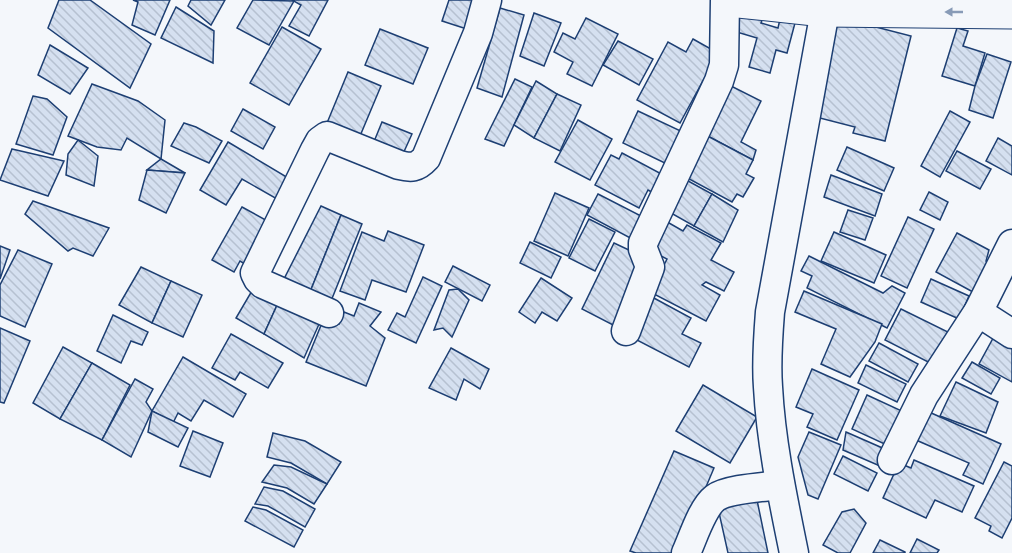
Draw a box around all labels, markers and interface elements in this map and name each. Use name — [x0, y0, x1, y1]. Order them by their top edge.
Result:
one-way arrow — [944, 7, 963, 16]

